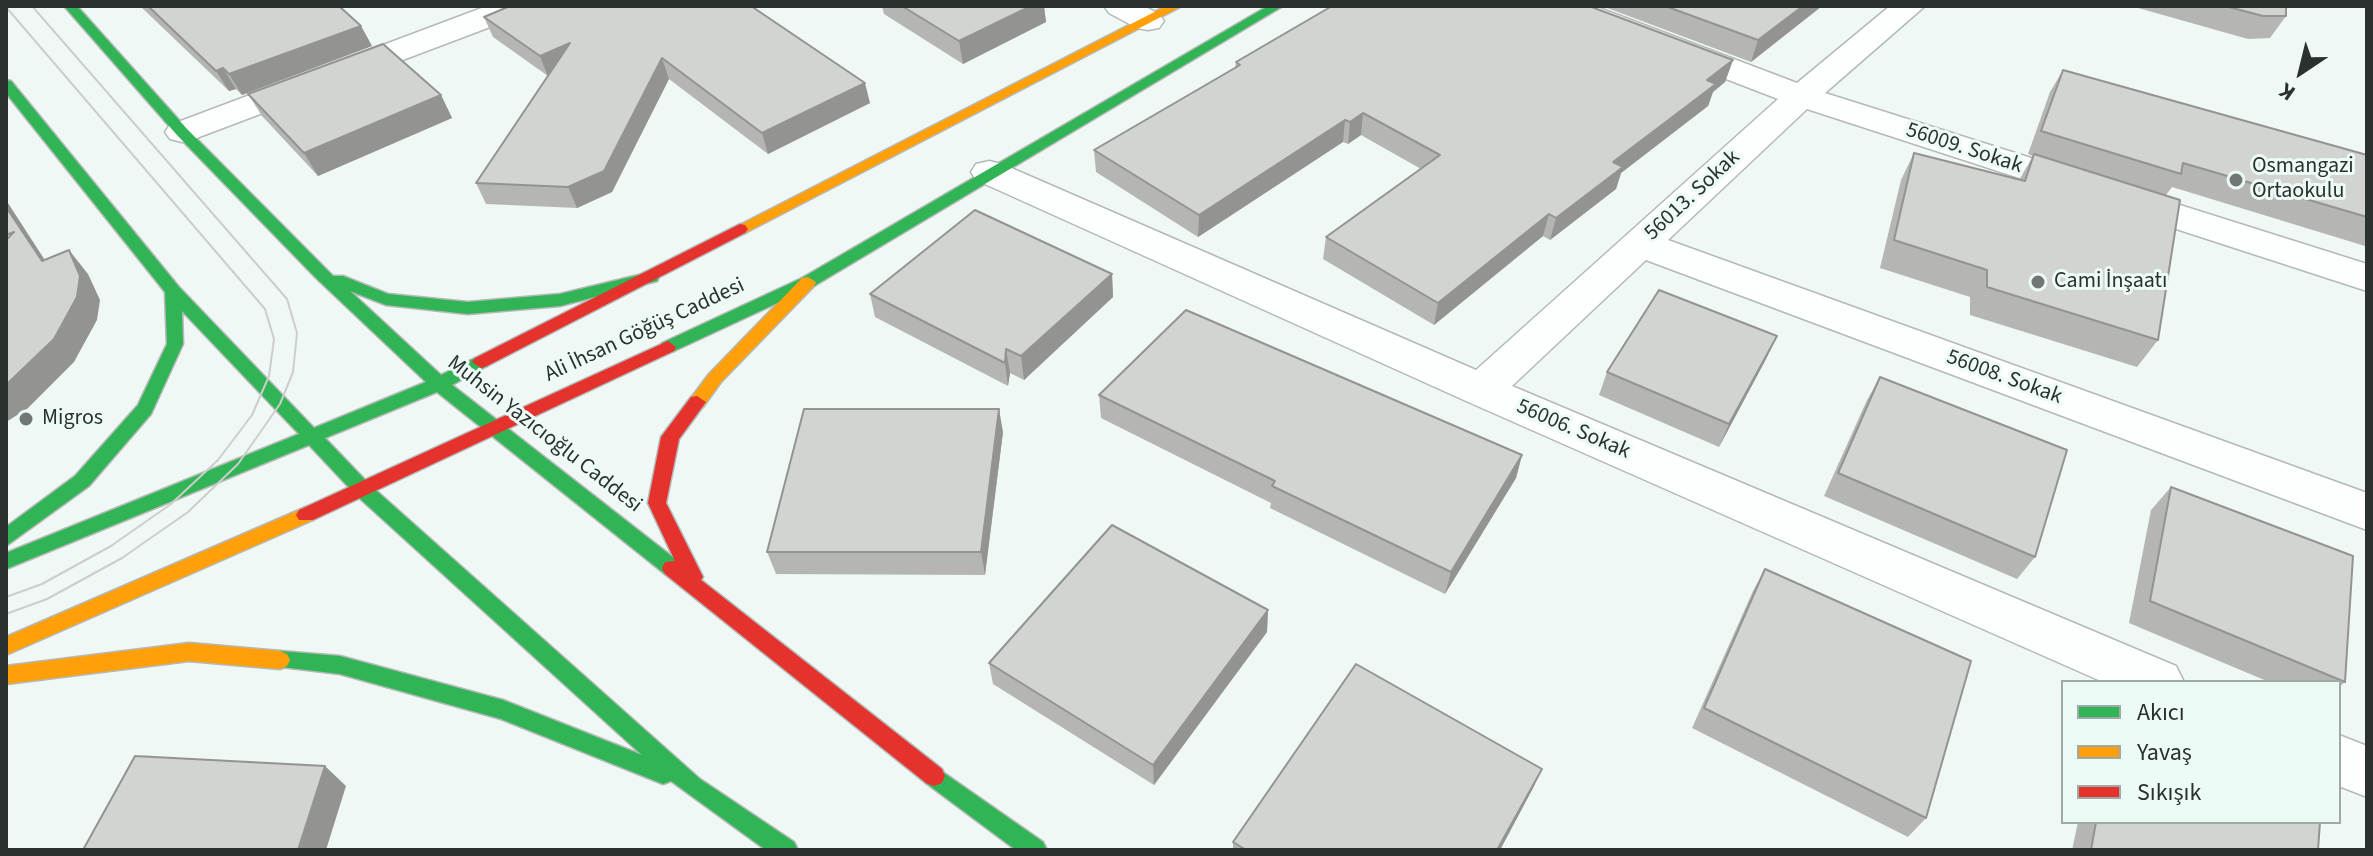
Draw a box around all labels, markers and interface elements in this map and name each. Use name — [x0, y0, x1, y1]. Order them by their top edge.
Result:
north arrow — [2261, 32, 2341, 112]
text: K — [2273, 75, 2302, 109]
street label: 56009. Sokak — [1902, 118, 2026, 180]
street label: 56013. Sokak — [1640, 145, 1746, 247]
place label: Osmangazi Ortaokulu — [2252, 154, 2354, 206]
marker: Osmangazi Ortaokulu — [2227, 171, 2245, 189]
place label: Cami İnşaatı — [2054, 269, 2167, 295]
street label: Ali İhsan Göğüş Caddesi — [541, 273, 749, 389]
marker: Cami İnşaatı — [2029, 273, 2047, 291]
street label: 56008. Sokak — [1943, 345, 2065, 411]
street label: Muhsin Yazıcıoğlu Caddesi — [441, 351, 647, 519]
street label: 56006. Sokak — [1512, 394, 1634, 466]
place label: Migros — [42, 406, 103, 432]
marker: Migros — [17, 410, 35, 428]
legend — [2061, 680, 2341, 824]
text: Akıcı — [2137, 695, 2185, 730]
text: Yavaş — [2137, 735, 2192, 770]
text: Sıkışık — [2137, 775, 2201, 810]

